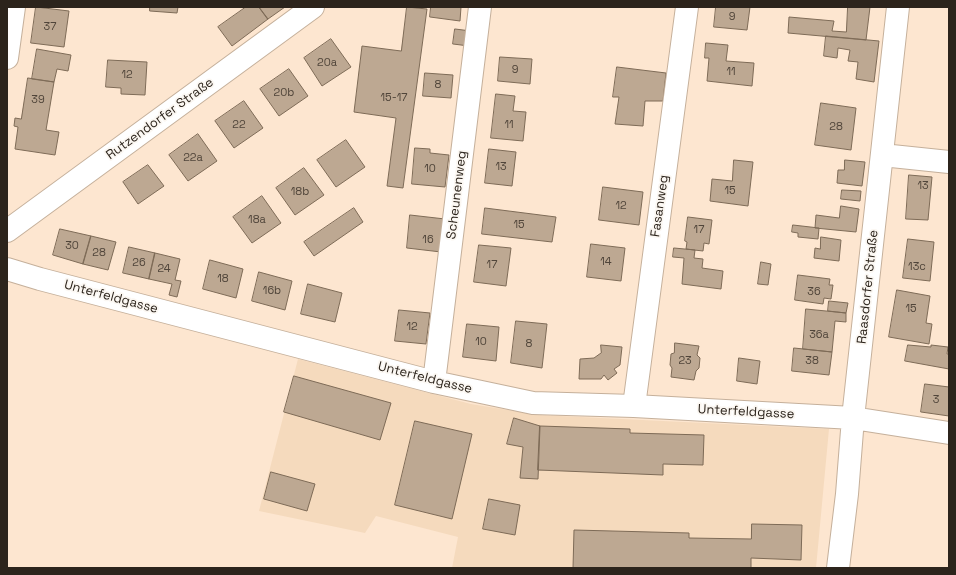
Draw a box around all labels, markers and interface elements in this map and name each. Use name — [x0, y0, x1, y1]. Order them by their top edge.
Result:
house number: 9 — [729, 10, 735, 24]
house number: 37 — [44, 20, 56, 34]
house number: 20a — [317, 56, 337, 70]
house number: 9 — [512, 63, 518, 77]
house number: 11 — [726, 65, 736, 79]
house number: 12 — [121, 68, 133, 82]
street label: Rutzendorfer Straße — [103, 75, 217, 163]
house number: 8 — [435, 78, 441, 92]
house number: 20b — [274, 86, 294, 100]
house number: 15-17 — [381, 91, 407, 105]
house number: 39 — [31, 93, 45, 107]
house number: 22 — [232, 118, 246, 132]
house number: 11 — [504, 118, 514, 132]
house number: 28 — [829, 120, 843, 134]
street label: Scheunenweg — [444, 150, 470, 240]
house number: 22a — [183, 151, 203, 165]
house number: 13 — [495, 160, 507, 174]
house number: 10 — [424, 162, 436, 176]
street label: Fasanweg — [648, 174, 672, 238]
house number: 13 — [917, 179, 929, 193]
house number: 15 — [724, 184, 736, 198]
house number: 18b — [291, 185, 309, 199]
house number: 12 — [615, 199, 627, 213]
house number: 18a — [248, 213, 266, 227]
house number: 15 — [513, 218, 525, 232]
house number: 17 — [694, 223, 704, 237]
street label: Raasdorfer Straße — [854, 229, 882, 345]
house number: 16 — [422, 233, 434, 247]
house number: 30 — [65, 239, 79, 253]
house number: 28 — [92, 246, 106, 260]
house number: 14 — [600, 255, 612, 269]
house number: 26 — [132, 256, 146, 270]
house number: 17 — [487, 258, 497, 272]
house number: 13c — [908, 260, 926, 274]
house number: 24 — [157, 262, 171, 276]
house number: 18 — [217, 272, 229, 286]
street label: Unterfeldgasse — [62, 277, 160, 317]
house number: 16b — [263, 284, 281, 298]
house number: 36 — [807, 285, 821, 299]
house number: 15 — [905, 302, 917, 316]
house number: 12 — [406, 320, 418, 334]
house number: 36a — [809, 328, 829, 342]
house number: 10 — [475, 335, 487, 349]
house number: 8 — [526, 337, 532, 351]
house number: 23 — [678, 354, 692, 368]
house number: 38 — [805, 354, 819, 368]
street label: Unterfeldgasse — [376, 359, 474, 397]
house number: 3 — [933, 393, 939, 407]
street label: Unterfeldgasse — [697, 402, 795, 422]

